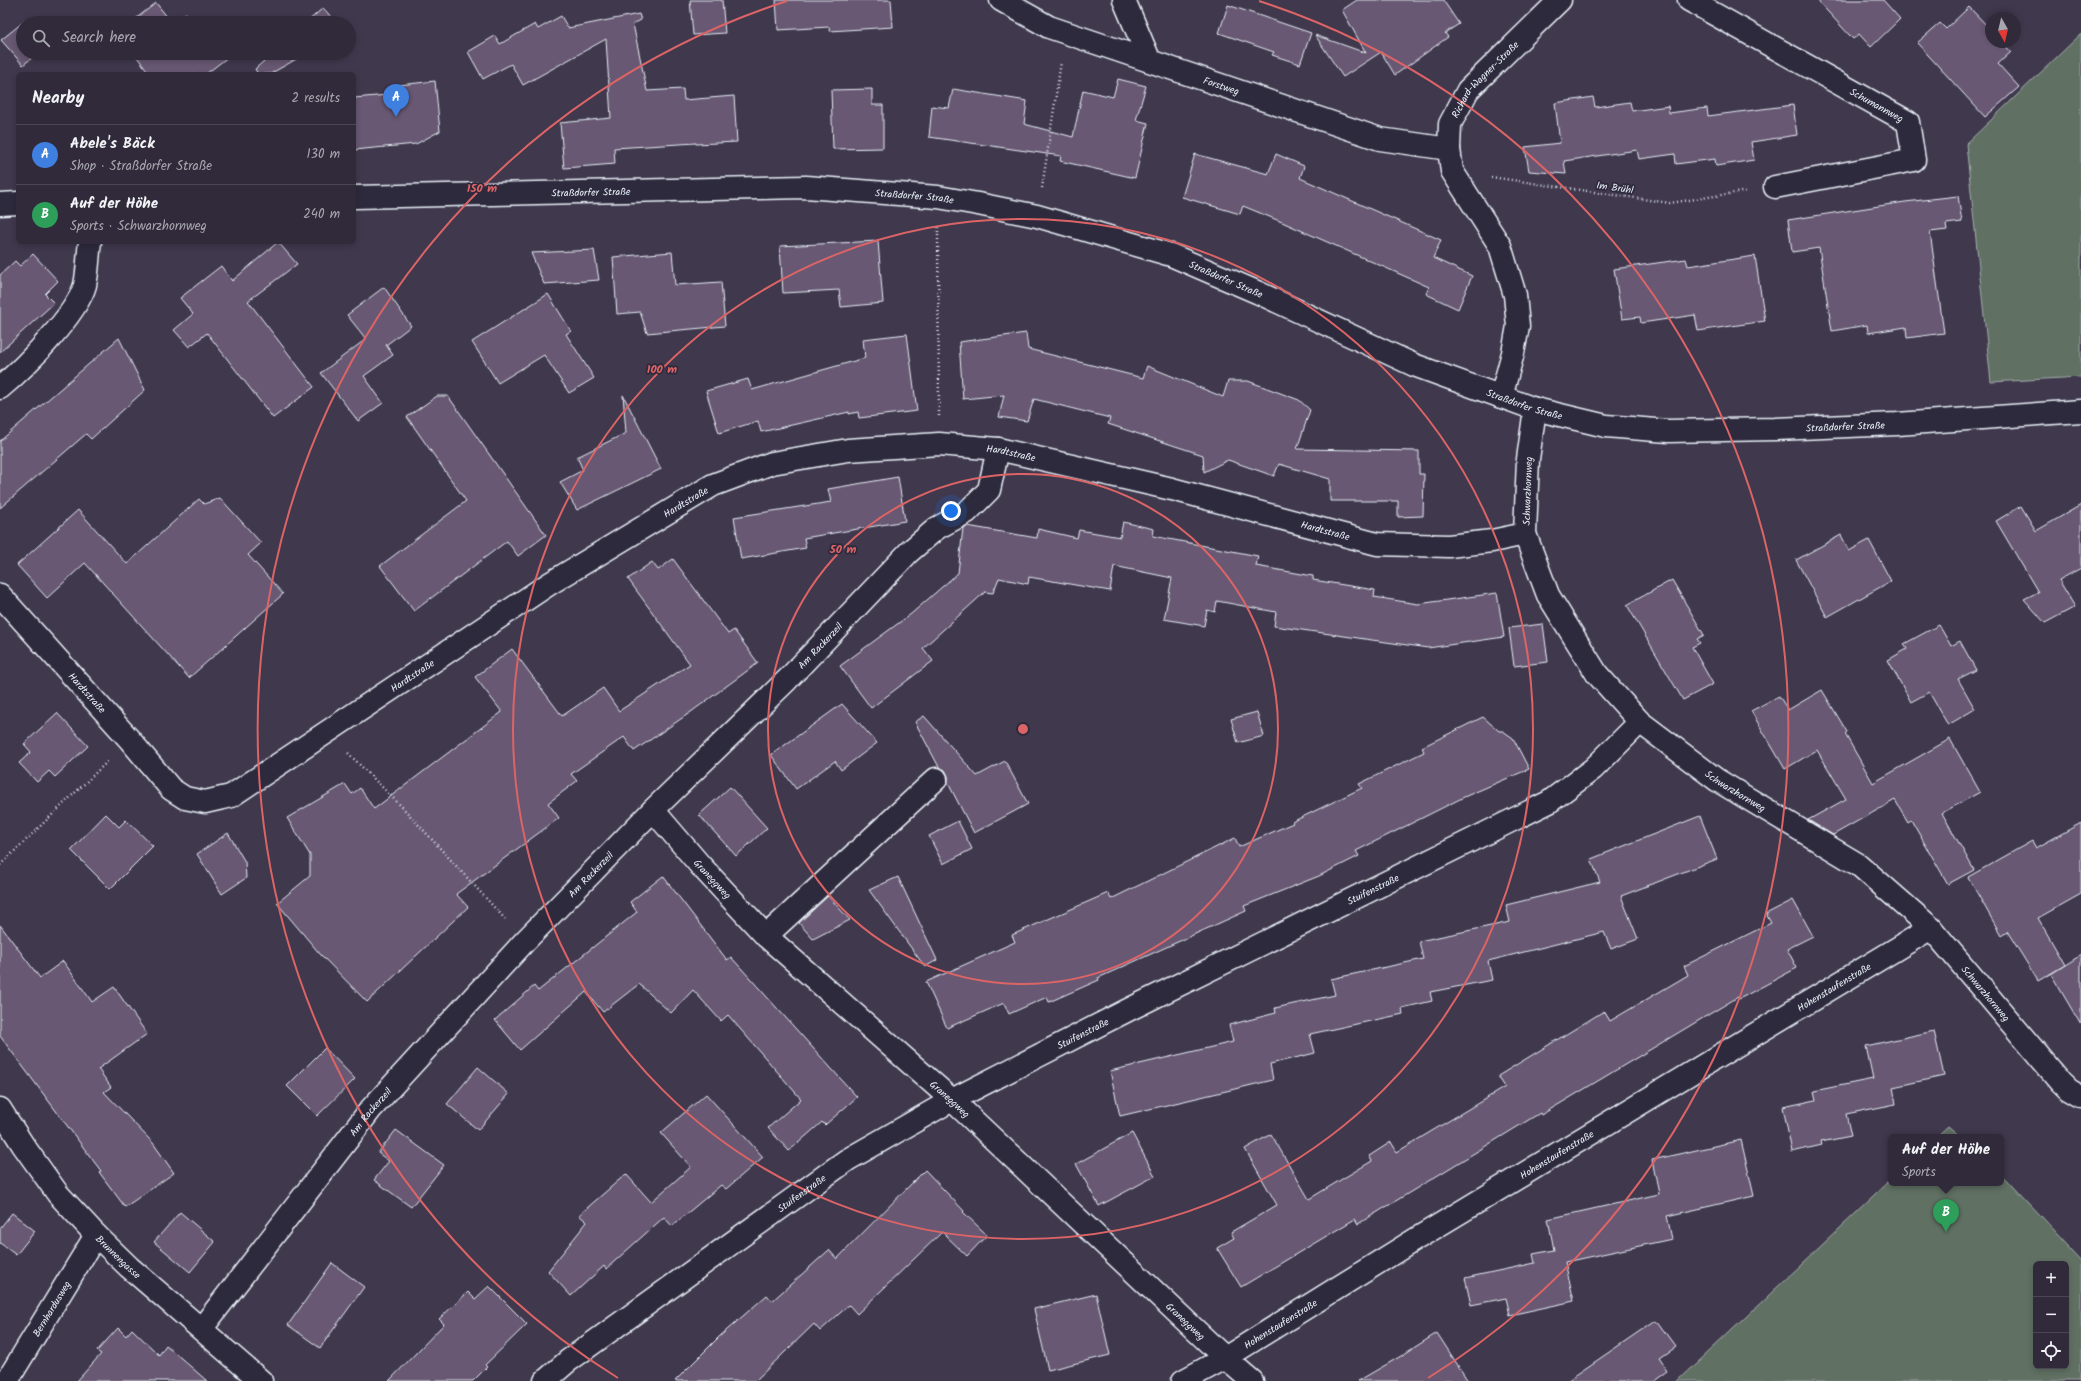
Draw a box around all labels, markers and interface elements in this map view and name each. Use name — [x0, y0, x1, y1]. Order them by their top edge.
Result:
north arrow — [1985, 12, 2021, 48]
search box — [16, 16, 356, 60]
text: Search here — [62, 26, 136, 50]
icon: search — [30, 27, 52, 49]
street label: Richard-Wagner-Straße — [1448, 37, 1523, 121]
street label: Forstweg — [1201, 73, 1241, 100]
pin: A — [383, 84, 409, 117]
street label: Schumannweg — [1847, 84, 1906, 127]
text: Nearby — [32, 85, 84, 112]
text: 2 results — [292, 88, 340, 109]
text: Abele's Bäck — [70, 132, 155, 156]
text: A — [41, 144, 49, 165]
text: 130 m — [306, 144, 340, 165]
text: Shop · Straßdorfer Straße — [70, 156, 212, 177]
street label: Im Brühl — [1595, 177, 1635, 199]
text: 150 m — [467, 179, 497, 198]
street label: Straßdorfer Straße — [551, 184, 631, 202]
street label: Straßdorfer Straße — [874, 185, 956, 209]
text: Auf der Höhe — [70, 192, 158, 216]
text: B — [41, 204, 49, 225]
text: 240 m — [303, 204, 340, 225]
text: Sports · Schwarzhornweg — [70, 216, 207, 237]
street label: Straßdorfer Straße — [1186, 257, 1266, 303]
text: 100 m — [647, 360, 677, 379]
street label: Straßdorfer Straße — [1484, 385, 1564, 424]
street label: Straßdorfer Straße — [1806, 417, 1886, 437]
street label: Hardtstraße — [986, 441, 1038, 467]
street label: Schwarzhornweg — [1519, 456, 1537, 526]
street label: Hardtstraße — [660, 482, 712, 522]
your location — [941, 501, 961, 521]
street label: Hardtstraße — [1299, 517, 1352, 545]
text: 50 m — [829, 540, 857, 559]
street label: Am Rackerzeil — [794, 619, 847, 673]
street label: Hardtstraße — [387, 655, 438, 697]
street label: Hardtstraße — [64, 669, 110, 718]
centre of rings — [1016, 722, 1030, 736]
street label: Schwarzhornweg — [1701, 767, 1769, 817]
street label: Am Rackerzeil — [565, 848, 618, 902]
street label: Graneggweg — [689, 856, 735, 903]
street label: Stuifenstraße — [1344, 870, 1403, 910]
street label: Hohenstaufenstraße — [1794, 959, 1875, 1016]
street label: Schwarzhornweg — [1957, 962, 2014, 1026]
street label: Stuifenstraße — [1054, 1014, 1112, 1054]
street label: Graneggweg — [926, 1077, 973, 1122]
street label: Am Rackerzeil — [346, 1084, 396, 1140]
street label: Hohenstaufenstraße — [1517, 1126, 1598, 1184]
popup — [1888, 1134, 2004, 1186]
text: Auf der Höhe — [1902, 1138, 1990, 1162]
text: Sports — [1902, 1162, 1936, 1183]
street label: Stuifenstraße — [774, 1170, 830, 1217]
pin: B — [1933, 1199, 1959, 1232]
street label: Brunnengasse — [91, 1232, 145, 1283]
map controls — [2033, 1261, 2069, 1369]
button: + — [2033, 1261, 2069, 1297]
street label: Bernhardusweg — [29, 1278, 75, 1340]
street label: Hohenstaufenstraße — [1241, 1295, 1321, 1353]
button: − — [2033, 1297, 2069, 1333]
street label: Graneggweg — [1162, 1299, 1209, 1345]
button: locate — [2033, 1333, 2069, 1369]

